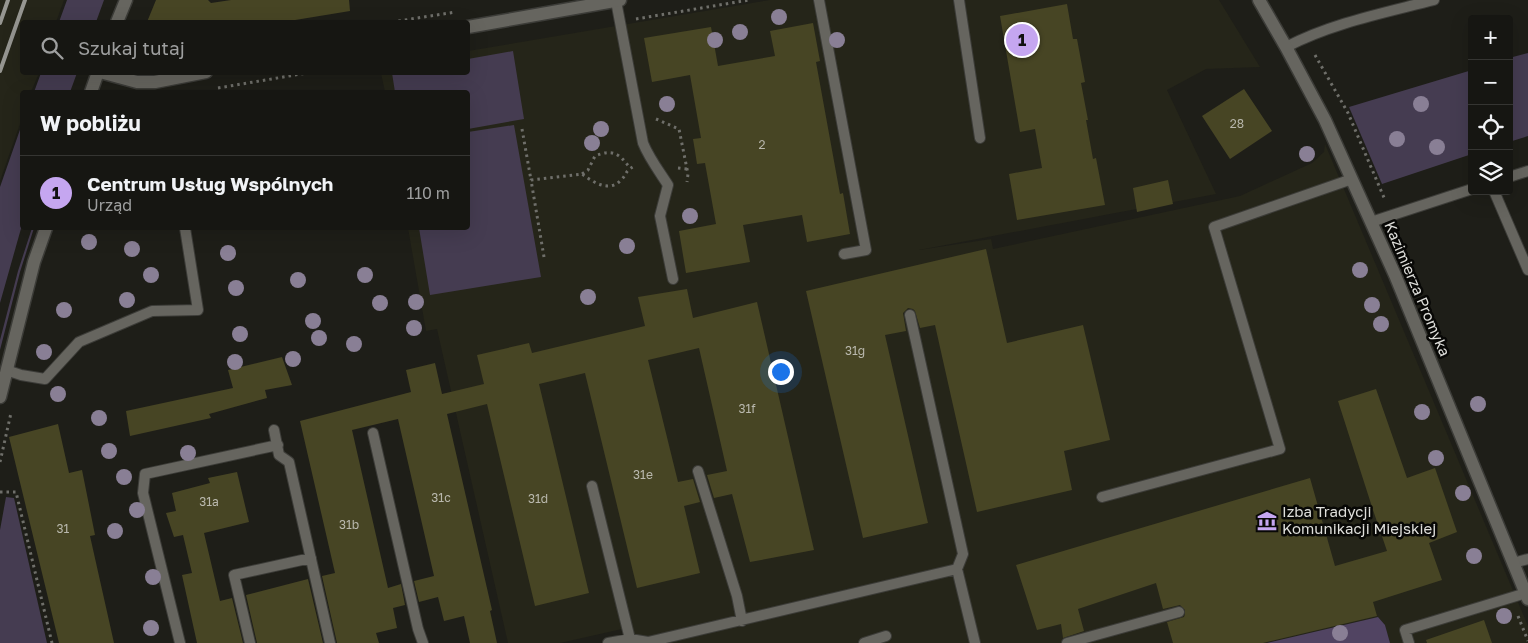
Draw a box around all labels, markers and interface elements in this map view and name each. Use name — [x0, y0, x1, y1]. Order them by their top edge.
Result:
map controls — [1468, 15, 1513, 195]
button: + — [1468, 15, 1513, 60]
search box — [20, 20, 470, 75]
pin: 1 — [1006, 21, 1038, 59]
icon: search — [38, 34, 66, 62]
text: Szukaj tutaj — [78, 36, 185, 59]
button: − — [1468, 60, 1513, 105]
button: locate — [1468, 105, 1513, 150]
text: W pobliżu — [40, 110, 141, 136]
house number: 28 — [1230, 116, 1244, 131]
house number: 2 — [759, 137, 766, 152]
button: layers — [1468, 150, 1513, 195]
text: Centrum Usług Wspólnych — [87, 172, 333, 195]
text: 1 — [52, 183, 60, 203]
text: 110 m — [406, 183, 450, 203]
text: Urząd — [87, 195, 132, 215]
street label: Kazimierza Promyka — [1381, 218, 1455, 359]
house number: 31g — [845, 343, 865, 358]
your location — [768, 359, 794, 385]
house number: 31f — [738, 401, 756, 416]
house number: 31e — [633, 467, 653, 482]
house number: 31c — [431, 490, 451, 505]
house number: 31d — [528, 491, 548, 506]
house number: 31a — [199, 494, 219, 509]
place label: Izba Tradycji Komunikacji Miejskiej — [1282, 502, 1436, 537]
museum icon: Izba Tradycji Komunikacji Miejskiej — [1256, 510, 1278, 532]
house number: 31b — [339, 517, 359, 532]
house number: 31 — [57, 521, 70, 536]

